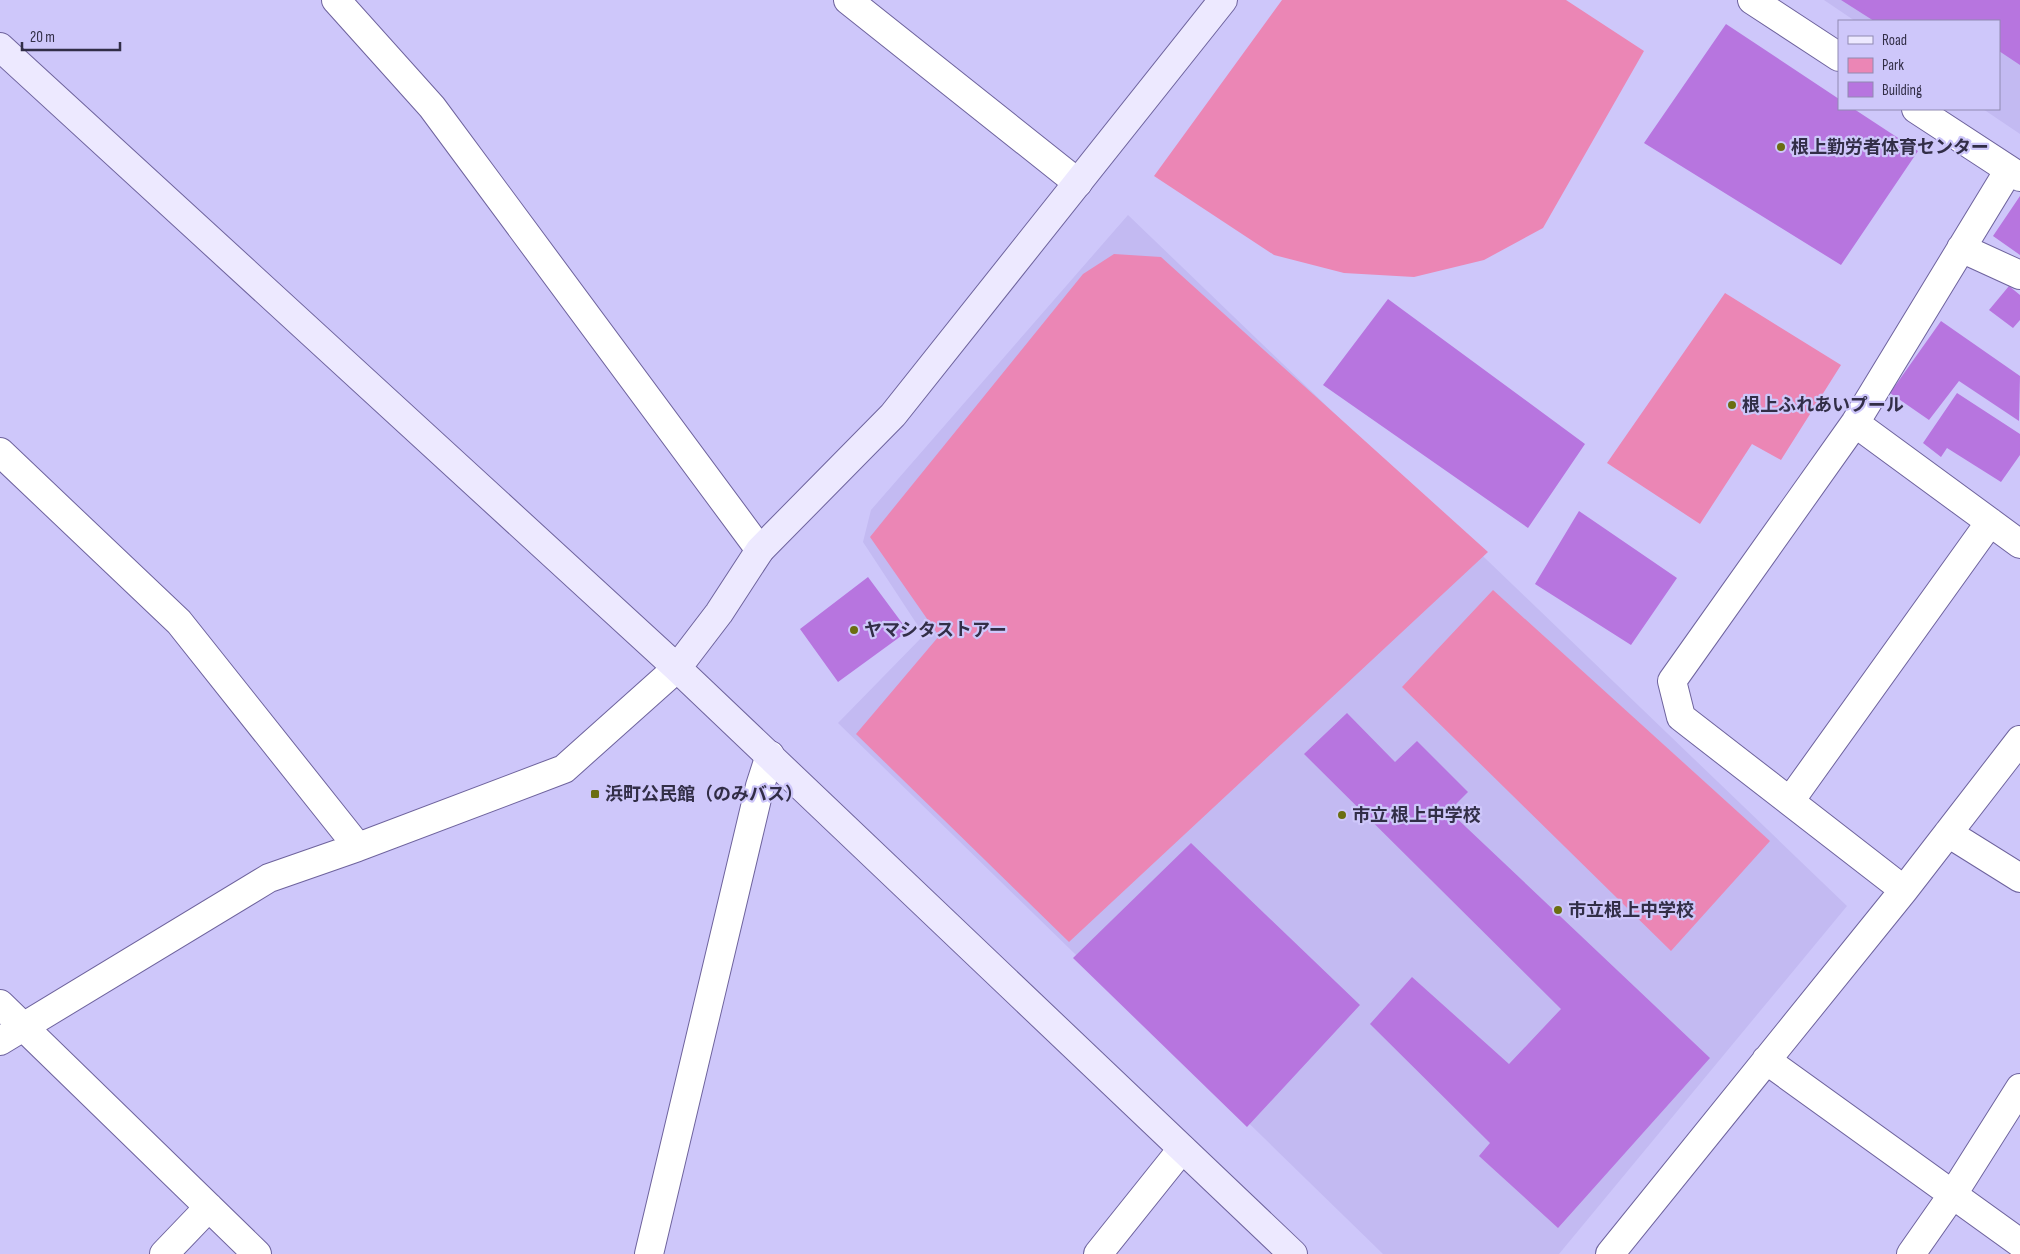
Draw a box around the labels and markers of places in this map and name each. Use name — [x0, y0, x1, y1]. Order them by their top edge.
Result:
place label: 根上勤労者体育センター — [1791, 137, 1989, 158]
marker: 根上勤労者体育センター — [1775, 141, 1787, 153]
place label: 根上ふれあいプール — [1742, 395, 1904, 416]
marker: 根上ふれあいプール — [1726, 399, 1738, 411]
place label: ヤマシタストアー — [864, 620, 1007, 641]
marker: ヤマシタストアー — [848, 624, 860, 636]
place label: 浜町公民館（のみバス） — [605, 784, 803, 805]
marker: 浜町公民館（のみバス） — [589, 788, 601, 800]
place label: 市立 根上中学校 — [1352, 805, 1481, 826]
marker: 市立 根上中学校 — [1336, 809, 1348, 821]
place label: 市立根上中学校 — [1568, 900, 1694, 921]
marker: 市立根上中学校 — [1552, 904, 1564, 916]

